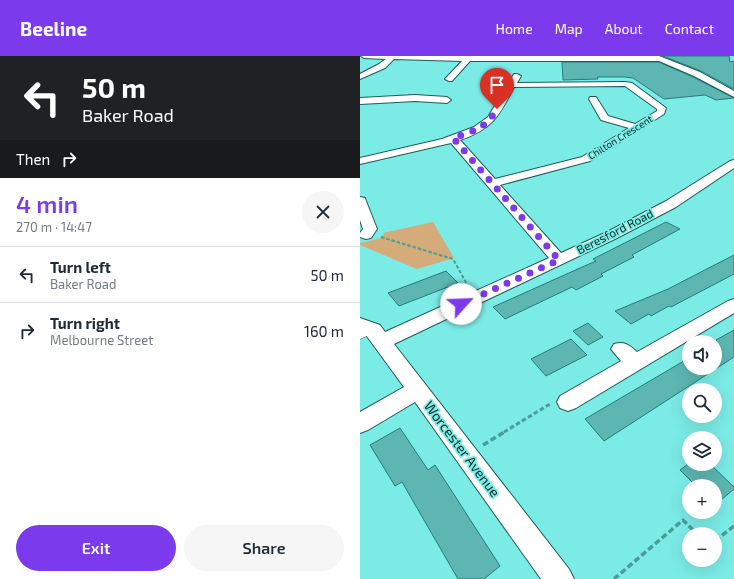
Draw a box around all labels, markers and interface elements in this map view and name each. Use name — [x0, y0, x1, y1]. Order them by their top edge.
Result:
text: Beeline — [20, 17, 87, 40]
text: Home — [496, 20, 533, 37]
text: Map — [555, 20, 583, 37]
text: About — [605, 20, 643, 37]
text: Contact — [665, 20, 714, 37]
pin — [480, 68, 514, 109]
text: 50 m — [82, 70, 146, 104]
icon: left — [16, 72, 68, 124]
icon: arrive — [486, 74, 508, 96]
text: Baker Road — [82, 104, 174, 126]
street label: Chilton Crescent — [585, 112, 655, 162]
icon: right — [58, 148, 80, 170]
text: Then — [16, 150, 50, 168]
text: 4 min — [16, 189, 78, 218]
button: close — [302, 191, 344, 233]
street label: Beresford Road — [574, 206, 655, 256]
text: 270 m · 14:47 — [16, 219, 92, 235]
text: Turn left — [50, 258, 111, 276]
icon: left — [16, 264, 38, 286]
text: 50 m — [310, 266, 344, 284]
text: Baker Road — [50, 276, 116, 292]
position arrow — [440, 283, 482, 325]
text: Turn right — [50, 314, 120, 332]
icon: right — [16, 320, 38, 342]
text: 160 m — [304, 322, 344, 340]
text: Melbourne Street — [50, 332, 153, 348]
map controls — [682, 335, 722, 567]
button: sound — [682, 335, 722, 375]
button: search — [682, 383, 722, 423]
street label: Worcester Avenue — [421, 397, 504, 500]
button: layers — [682, 431, 722, 471]
button: + — [682, 479, 722, 519]
button: Exit — [16, 525, 176, 571]
button: Share — [184, 525, 344, 571]
button: − — [682, 527, 722, 567]

